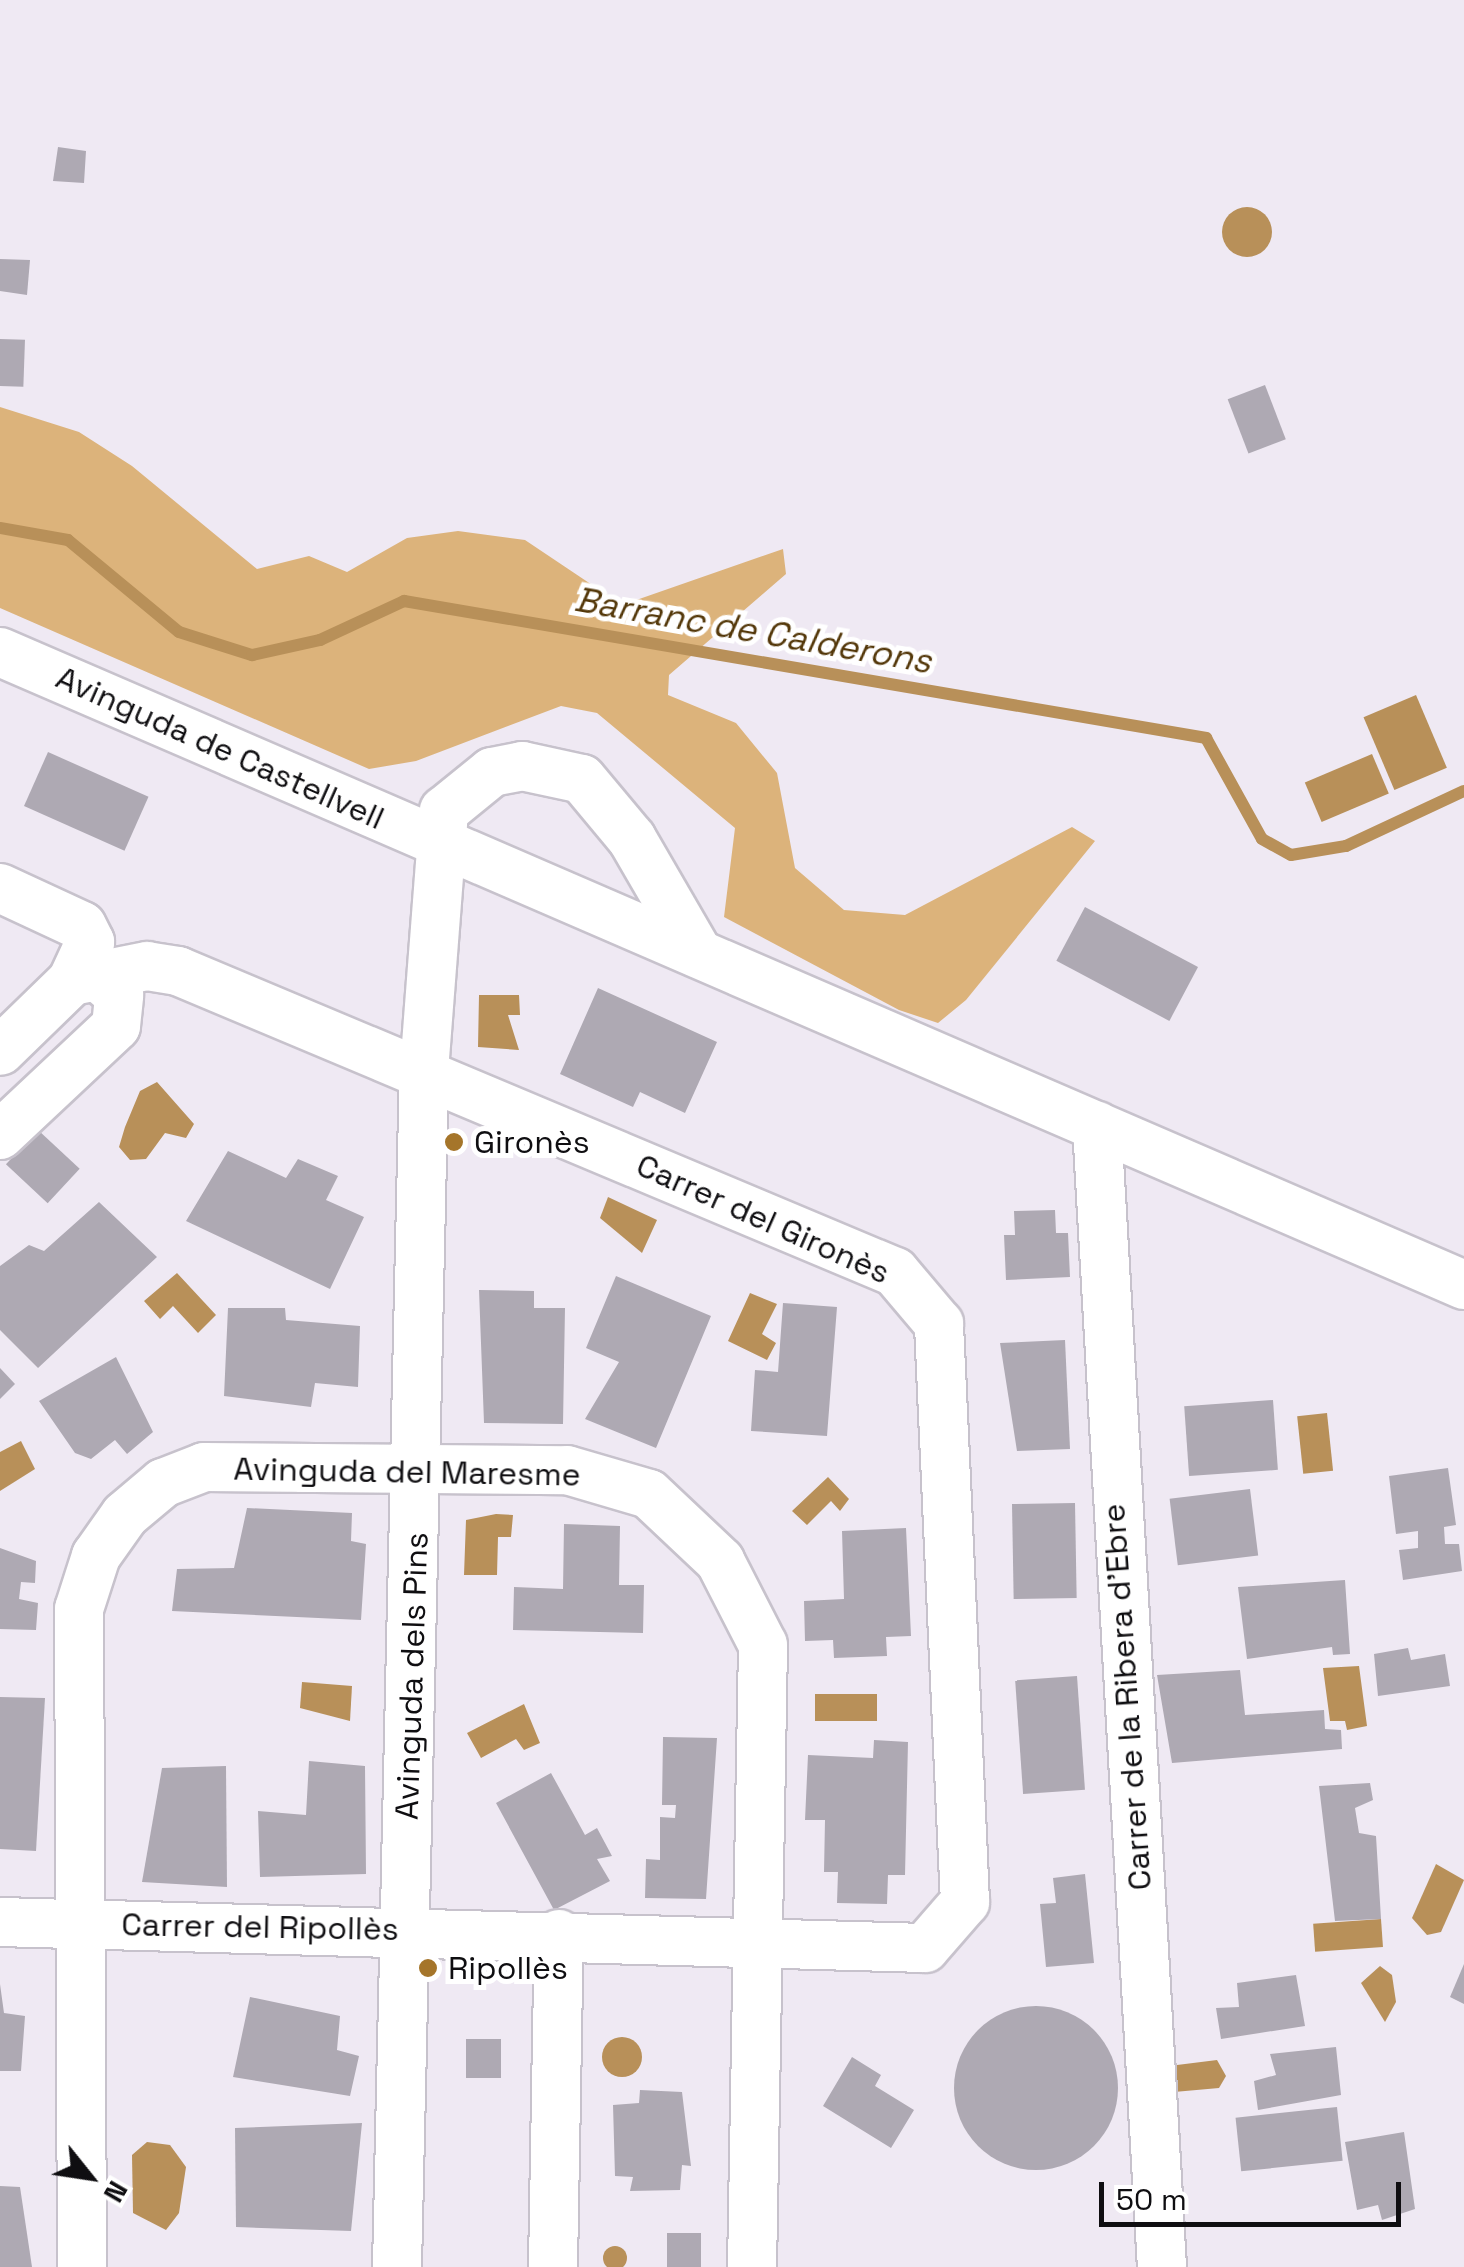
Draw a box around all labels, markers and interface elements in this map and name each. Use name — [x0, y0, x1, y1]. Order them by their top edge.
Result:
water label: Barranc de Calderons — [571, 578, 935, 682]
street label: Avinguda de Castellvell — [50, 658, 390, 838]
place label: Gironès — [474, 1123, 590, 1161]
marker: Gironès — [443, 1131, 465, 1153]
street label: Carrer del Gironès — [630, 1146, 896, 1292]
street label: Avinguda del Maresme — [233, 1450, 581, 1494]
street label: Carrer de la Ribera d'Ebre — [1094, 1502, 1160, 1892]
street label: Avinguda dels Pins — [388, 1532, 436, 1820]
street label: Carrer del Ripollès — [121, 1905, 399, 1949]
place label: Ripollès — [448, 1949, 568, 1987]
marker: Ripollès — [417, 1957, 439, 1979]
north arrow — [40, 2127, 140, 2227]
scale bar — [1104, 2162, 1406, 2224]
text: N — [96, 2175, 136, 2209]
text: 50 m — [1116, 2180, 1187, 2219]

